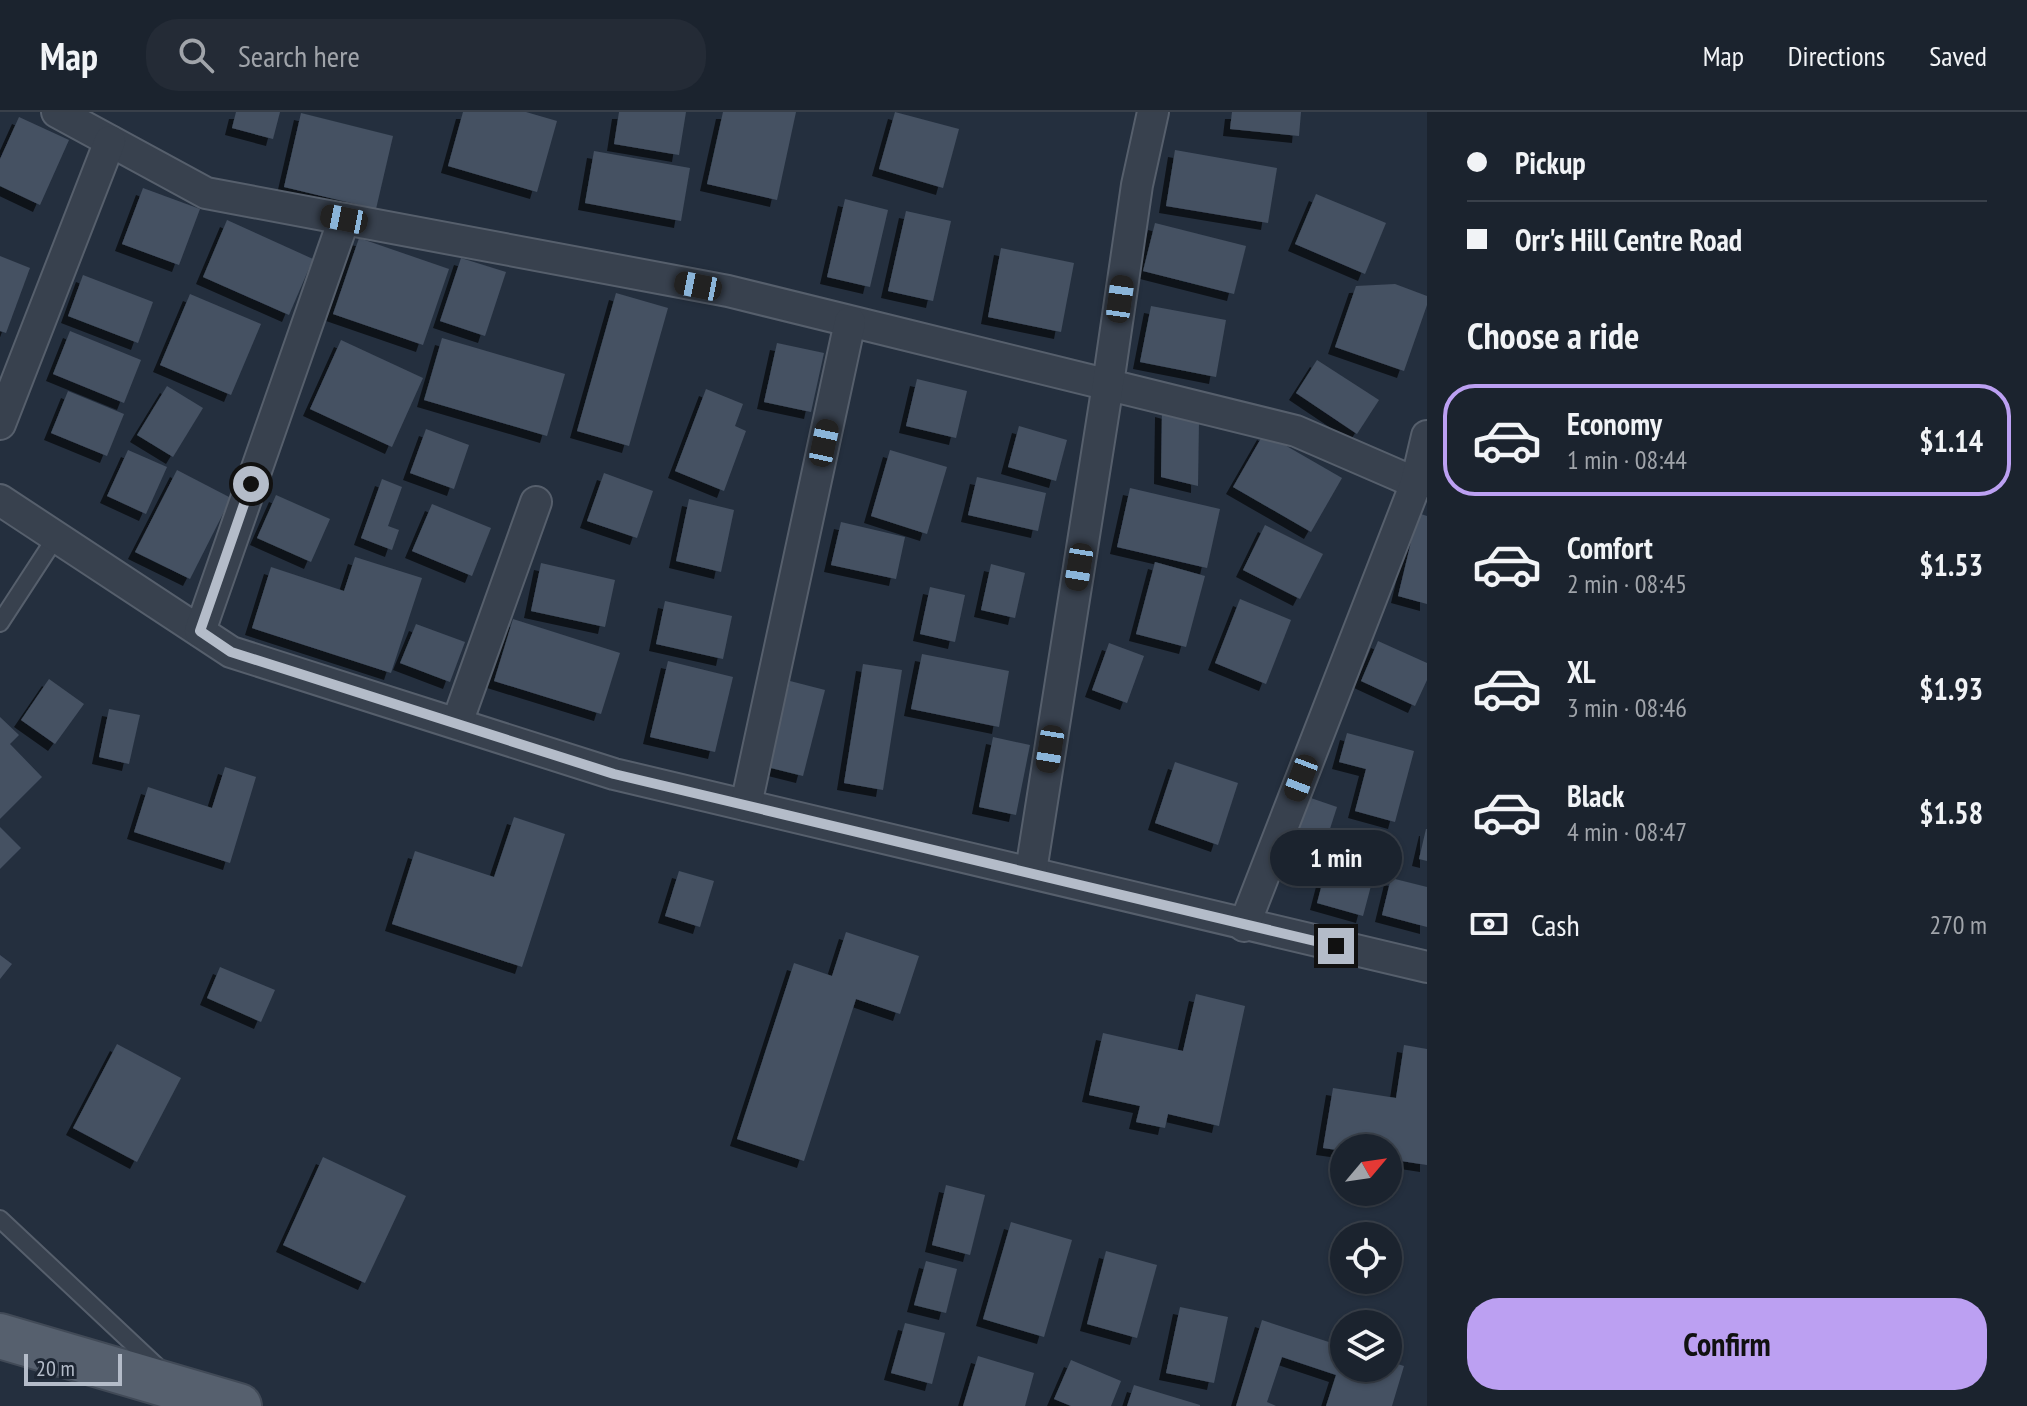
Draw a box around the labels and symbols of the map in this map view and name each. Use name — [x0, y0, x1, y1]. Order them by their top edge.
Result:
car — [318, 203, 370, 235]
car — [672, 270, 724, 302]
car — [1105, 274, 1135, 324]
car — [807, 417, 841, 469]
route start — [233, 466, 269, 502]
car — [1063, 541, 1095, 593]
car — [1034, 723, 1066, 775]
car — [1281, 751, 1321, 805]
callout: 1 min — [1270, 830, 1402, 886]
route end — [1318, 928, 1354, 964]
north arrow — [1330, 1134, 1402, 1206]
scale bar — [24, 1350, 122, 1386]

